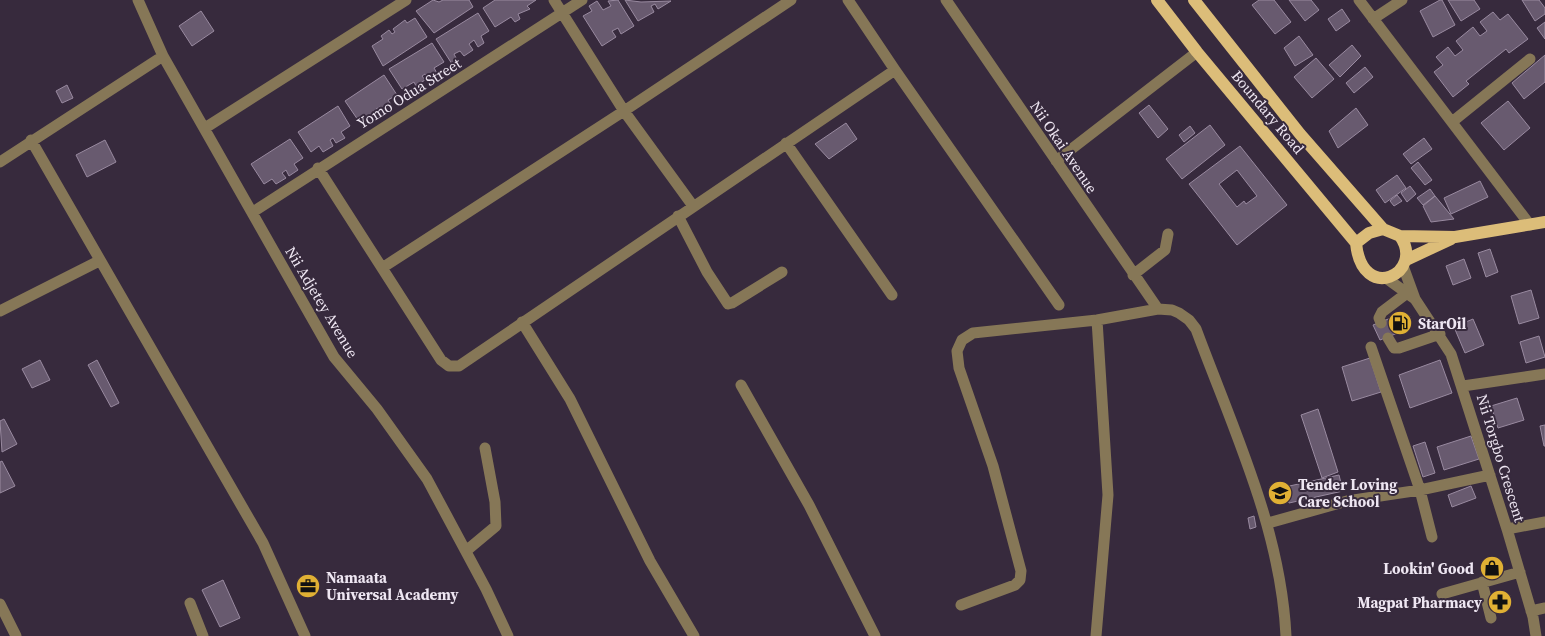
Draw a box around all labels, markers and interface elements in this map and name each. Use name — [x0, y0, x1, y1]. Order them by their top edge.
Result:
street label: Yomo Odua Street — [353, 52, 465, 134]
street label: Boundary Road — [1227, 66, 1309, 159]
street label: Nii Okai Avenue — [1025, 97, 1103, 198]
street label: Nii Adjetey Avenue — [280, 242, 364, 362]
fuel station icon: StarOil — [1387, 310, 1413, 336]
place label: StarOil — [1418, 313, 1467, 334]
street label: Nii Torgbo Crescent — [1472, 392, 1530, 524]
place label: Tender Loving Care School — [1298, 474, 1397, 512]
school or university icon: Tender Loving Care School — [1267, 480, 1293, 506]
shop icon: Lookin' Good — [1479, 555, 1505, 581]
place label: Lookin' Good — [1383, 558, 1474, 579]
place label: Namaata Universal Academy — [326, 567, 459, 605]
office icon: Namaata Universal Academy — [295, 573, 321, 599]
pharmacy icon: Magpat Pharmacy — [1487, 589, 1513, 615]
place label: Magpat Pharmacy — [1357, 592, 1482, 613]

